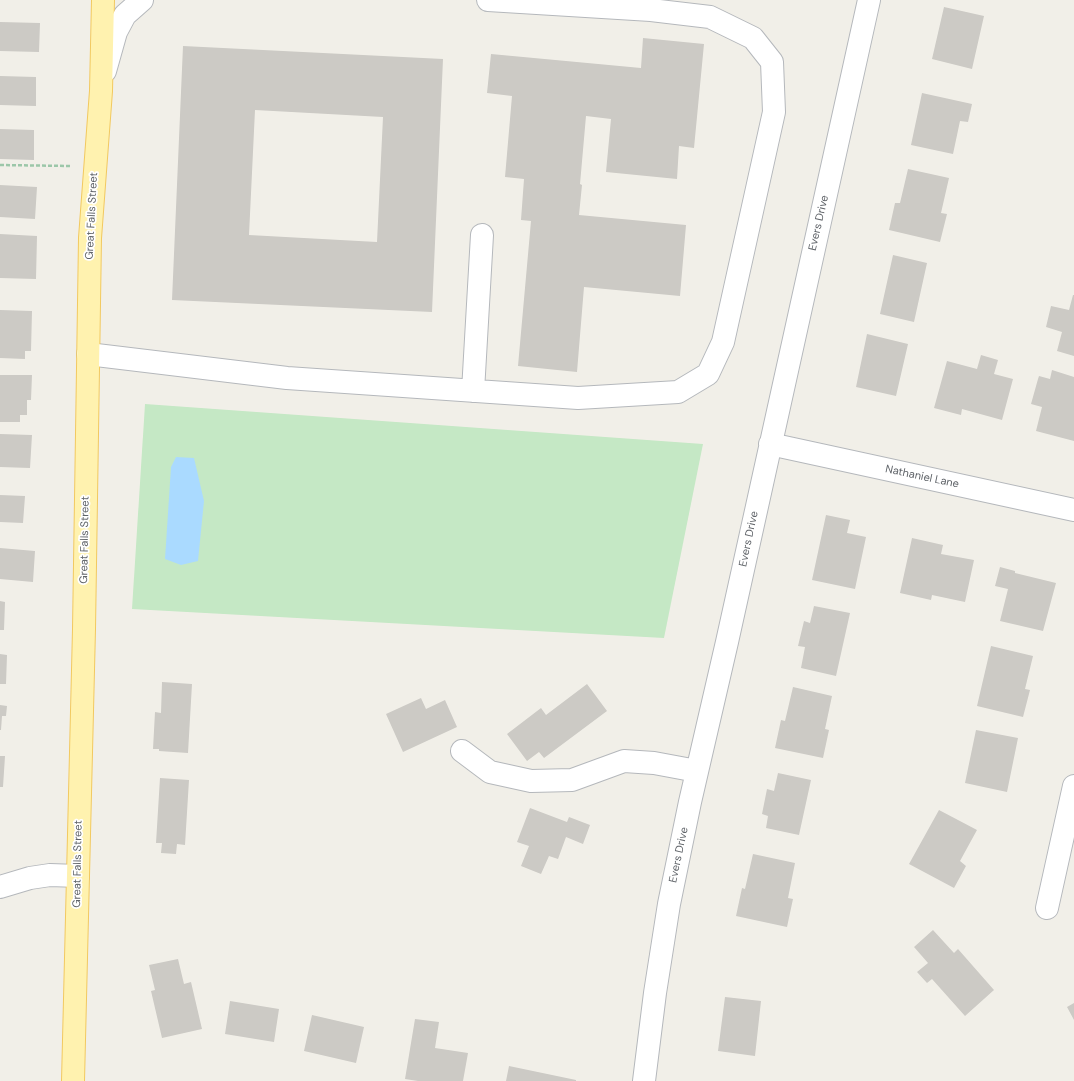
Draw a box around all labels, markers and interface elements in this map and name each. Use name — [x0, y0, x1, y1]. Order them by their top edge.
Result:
street label: Great Falls Street — [83, 172, 101, 260]
street label: Evers Drive — [806, 194, 832, 252]
street label: Nathaniel Lane — [884, 463, 960, 491]
street label: Great Falls Street — [78, 496, 92, 584]
street label: Evers Drive — [737, 510, 761, 568]
street label: Great Falls Street — [71, 820, 85, 908]
street label: Evers Drive — [667, 826, 691, 884]

